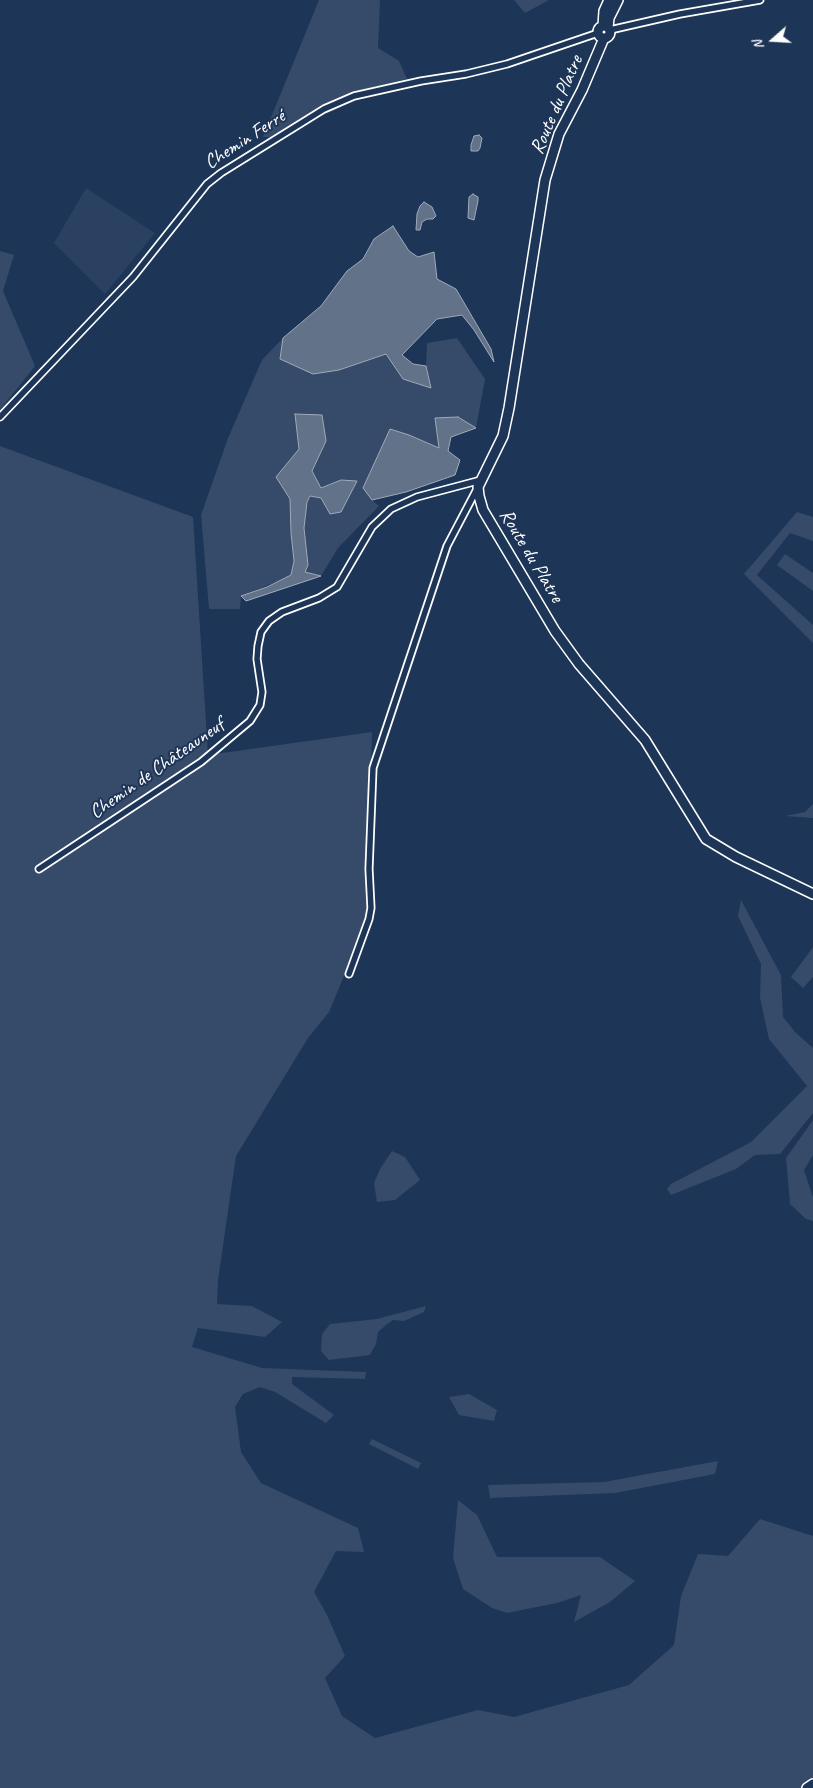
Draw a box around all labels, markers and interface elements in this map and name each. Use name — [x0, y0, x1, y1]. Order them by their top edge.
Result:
north arrow — [748, 15, 798, 65]
text: N — [749, 38, 768, 52]
street label: Route du Platre — [525, 52, 589, 158]
street label: Chemin Ferré — [200, 105, 290, 175]
street label: Route du Platre — [494, 505, 568, 607]
street label: Chemin de Châteauneuf — [85, 714, 229, 824]

